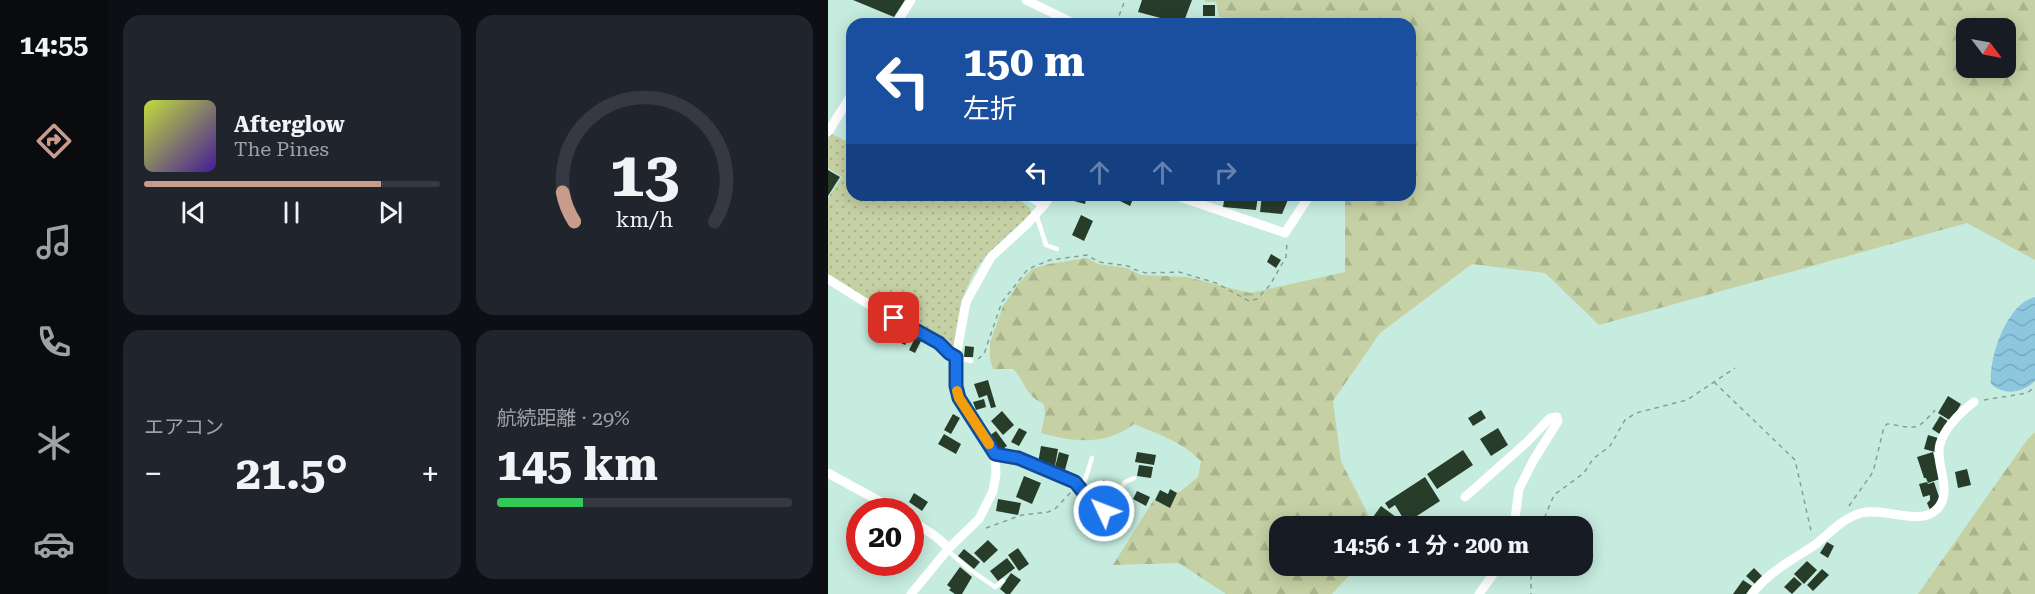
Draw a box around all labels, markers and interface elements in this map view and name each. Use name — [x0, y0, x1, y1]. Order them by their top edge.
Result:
north arrow — [1956, 18, 2016, 78]
map controls — [1956, 18, 2016, 78]
text: 14:55 — [20, 29, 88, 61]
text: 150 m — [963, 37, 1085, 86]
icon: left — [864, 42, 942, 120]
text: 左折 — [963, 93, 1017, 125]
text: Afterglow — [234, 112, 345, 137]
icon: directions — [33, 120, 75, 162]
text: The Pines — [234, 137, 329, 161]
text: 13 — [609, 138, 679, 211]
icon: left — [1020, 156, 1053, 189]
icon: ahead — [1083, 156, 1116, 189]
icon: ahead — [1146, 156, 1179, 189]
icon: right — [1209, 156, 1242, 189]
icon: previous — [177, 196, 210, 229]
icon: pause — [275, 196, 308, 229]
icon: next — [374, 196, 407, 229]
text: km/h — [616, 207, 673, 232]
icon: music — [33, 221, 75, 263]
pin — [868, 292, 919, 343]
icon: arrive — [877, 301, 910, 334]
icon: phone — [33, 321, 75, 363]
text: 航続距離 · 29% — [497, 406, 630, 430]
text: エアコン — [144, 415, 224, 439]
icon: climate — [33, 422, 75, 464]
text: 145 km — [497, 438, 658, 491]
text: 21.5° — [236, 447, 348, 500]
text: − — [144, 454, 162, 493]
text: + — [421, 454, 439, 493]
position arrow — [1072, 479, 1136, 543]
speed limit sign: 20 — [846, 498, 924, 576]
icon: car — [33, 523, 75, 565]
text: 14:56 · 1 分 · 200 m — [1333, 533, 1529, 558]

